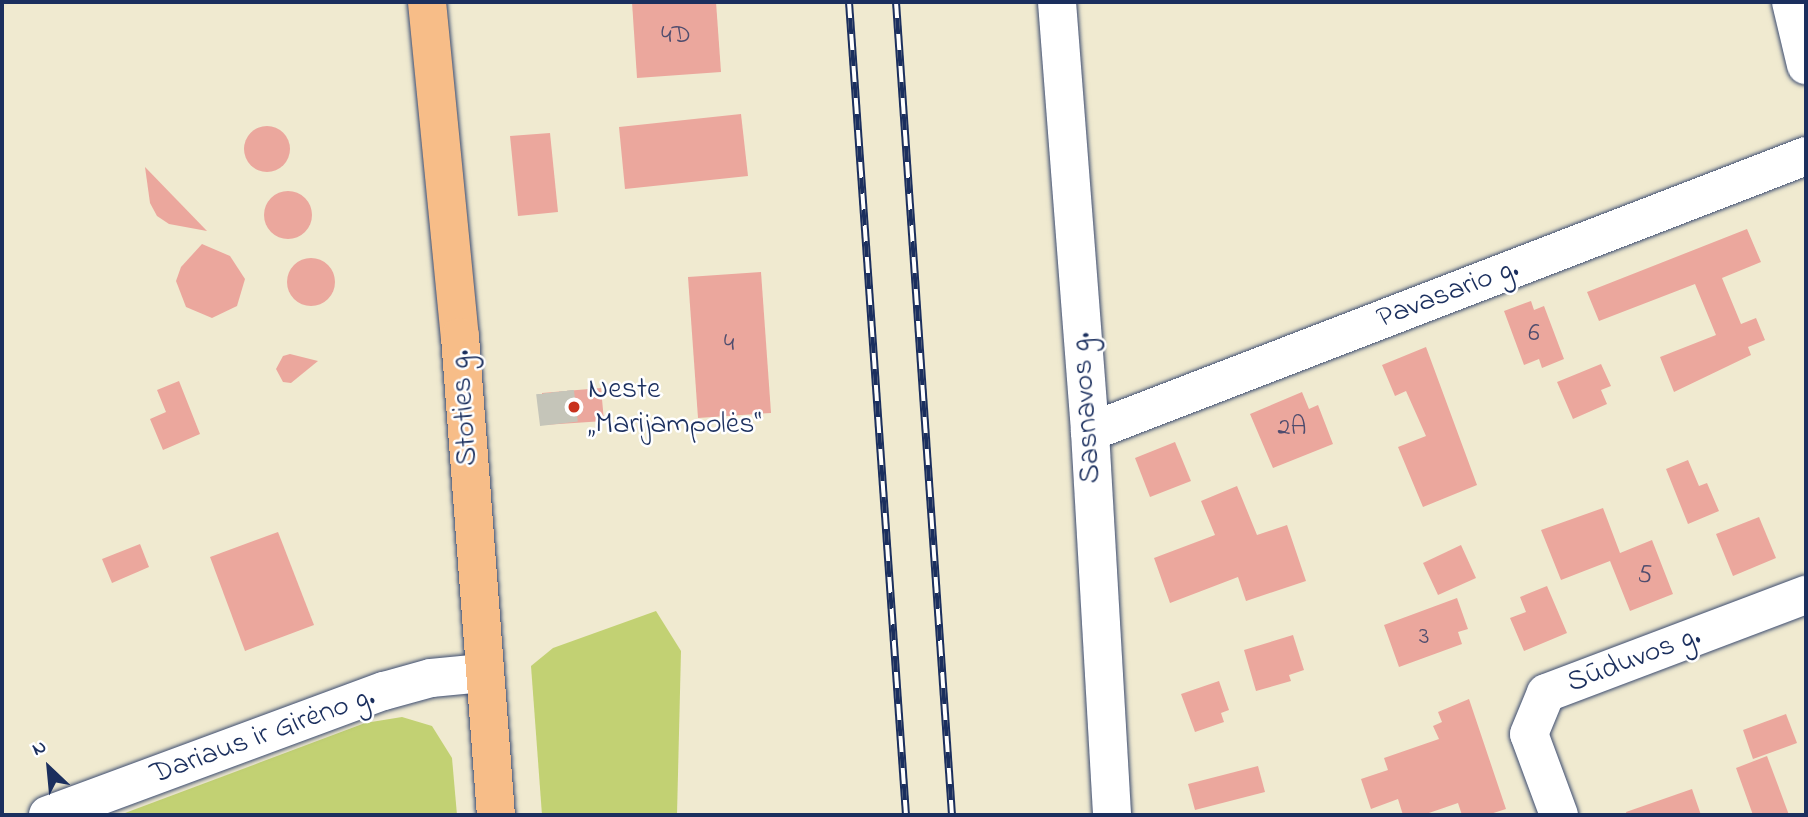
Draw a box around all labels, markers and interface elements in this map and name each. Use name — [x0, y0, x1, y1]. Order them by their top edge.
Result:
house number: 4D — [661, 21, 691, 53]
street label: Pavasario g. — [1372, 251, 1524, 337]
house number: 6 — [1528, 319, 1540, 351]
house number: 4 — [724, 329, 734, 361]
street label: Sasnavos g. — [1064, 331, 1110, 485]
street label: Stoties g. — [443, 349, 487, 467]
place label: Neste „Marijampolės“ — [588, 372, 761, 442]
marker: Neste „Marijampolės“ — [566, 399, 582, 415]
house number: 2A — [1278, 413, 1306, 445]
house number: 5 — [1638, 561, 1652, 593]
street label: Sūduvos g. — [1562, 618, 1706, 702]
house number: 3 — [1419, 622, 1429, 654]
street label: Dariaus ir Girėno g. — [146, 679, 380, 793]
north arrow — [14, 733, 84, 803]
text: N — [28, 734, 51, 764]

